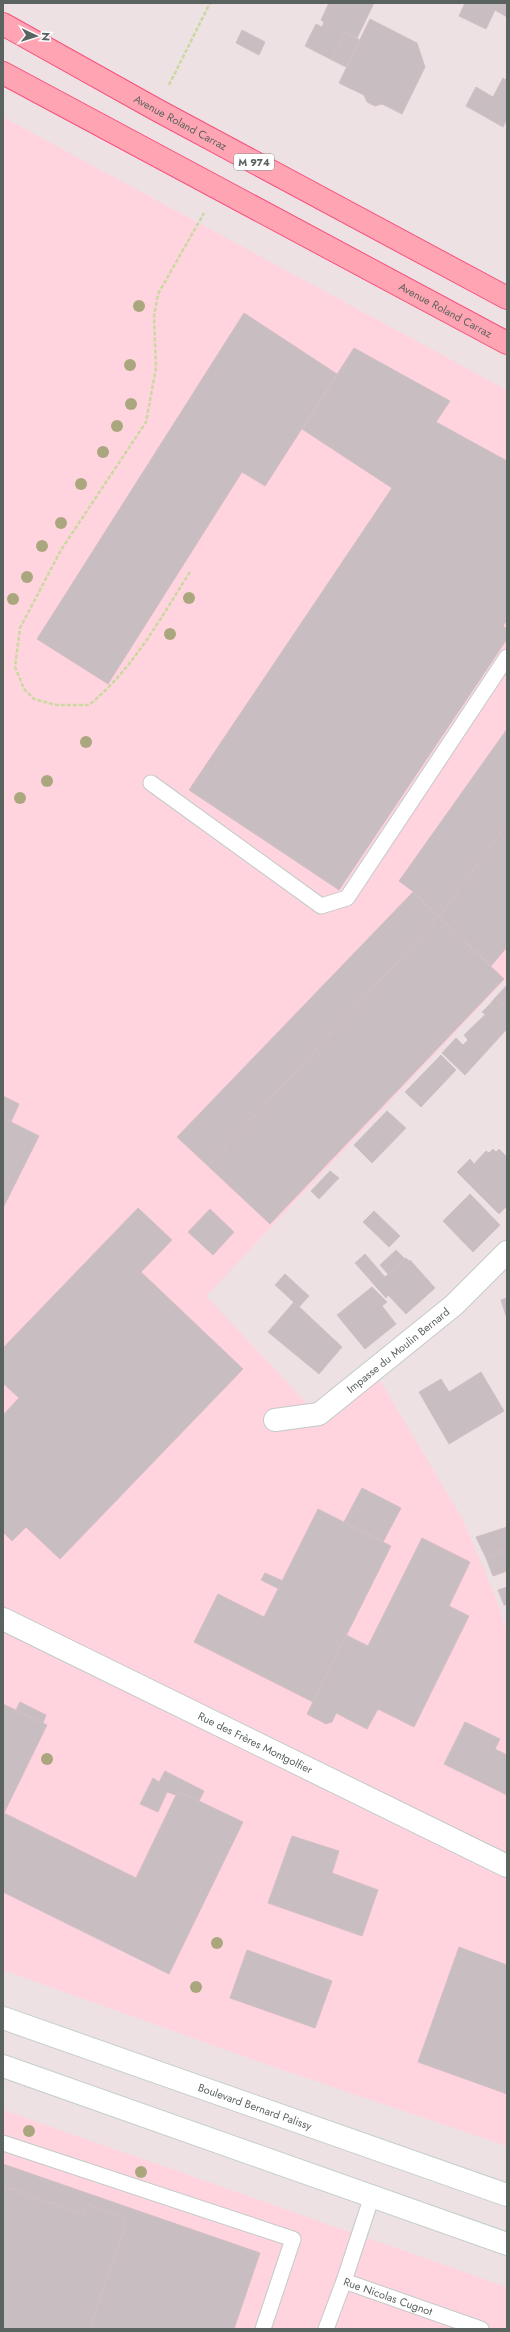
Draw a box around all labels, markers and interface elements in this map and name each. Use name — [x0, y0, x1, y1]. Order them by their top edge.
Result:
north arrow — [16, 16, 56, 56]
text: N — [38, 32, 54, 42]
street label: Avenue Roland Carraz — [131, 91, 230, 154]
road number: M 974 — [234, 154, 274, 170]
street label: Avenue Roland Carraz — [396, 278, 495, 342]
street label: Impasse du Moulin Bernard — [343, 1304, 453, 1397]
street label: Rue des Frères Montgolfier — [195, 1708, 316, 1778]
street label: Boulevard Bernard Palissy — [196, 2079, 314, 2134]
street label: Rue Nicolas Cugnot — [341, 2273, 435, 2320]

